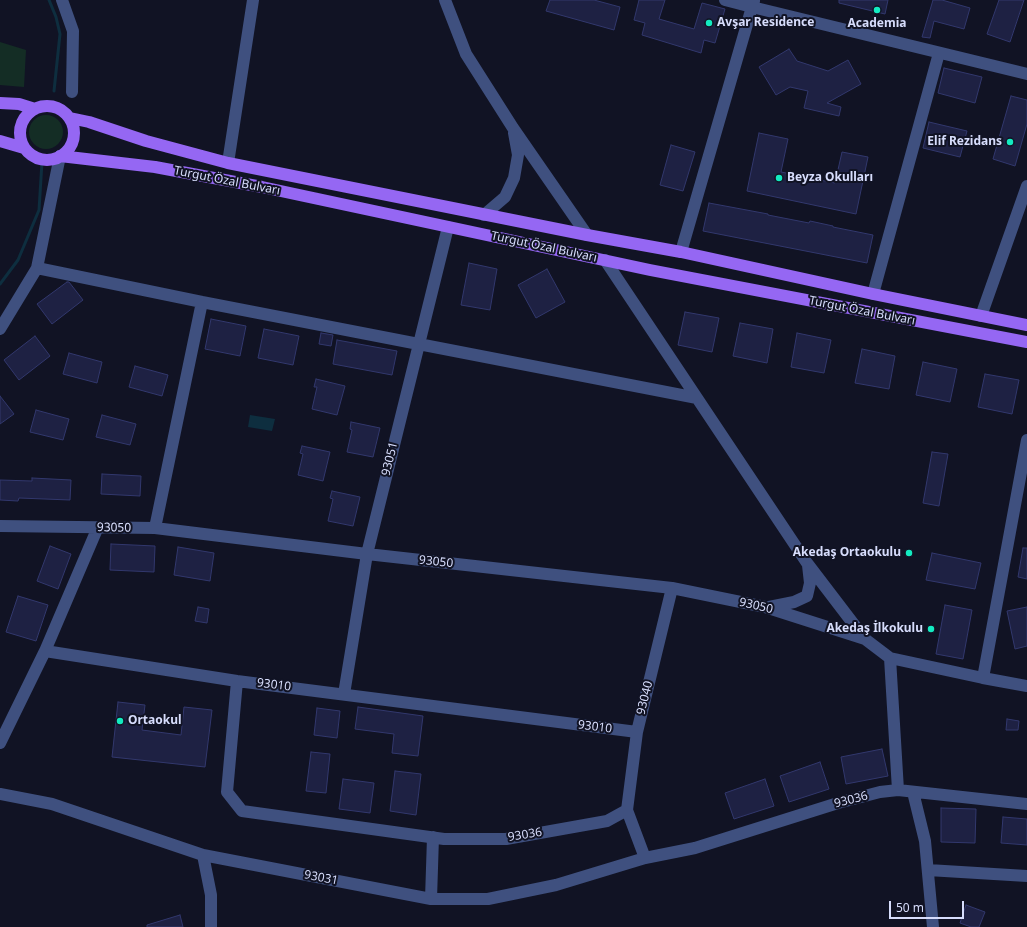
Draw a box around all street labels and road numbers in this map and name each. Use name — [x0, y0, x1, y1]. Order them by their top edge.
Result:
street label: Turgut Özal Bulvarı — [173, 164, 281, 198]
street label: Turgut Özal Bulvarı — [490, 229, 598, 265]
street label: Turgut Özal Bulvarı — [808, 294, 916, 328]
street label: 93051 — [379, 441, 401, 477]
street label: 93050 — [97, 521, 131, 535]
street label: 93050 — [418, 553, 454, 571]
street label: 93050 — [738, 595, 774, 617]
street label: 93010 — [256, 676, 292, 694]
street label: 93040 — [634, 680, 656, 716]
street label: 93010 — [577, 718, 613, 736]
street label: 93036 — [833, 789, 869, 811]
street label: 93036 — [507, 825, 543, 845]
street label: 93031 — [303, 868, 339, 888]

